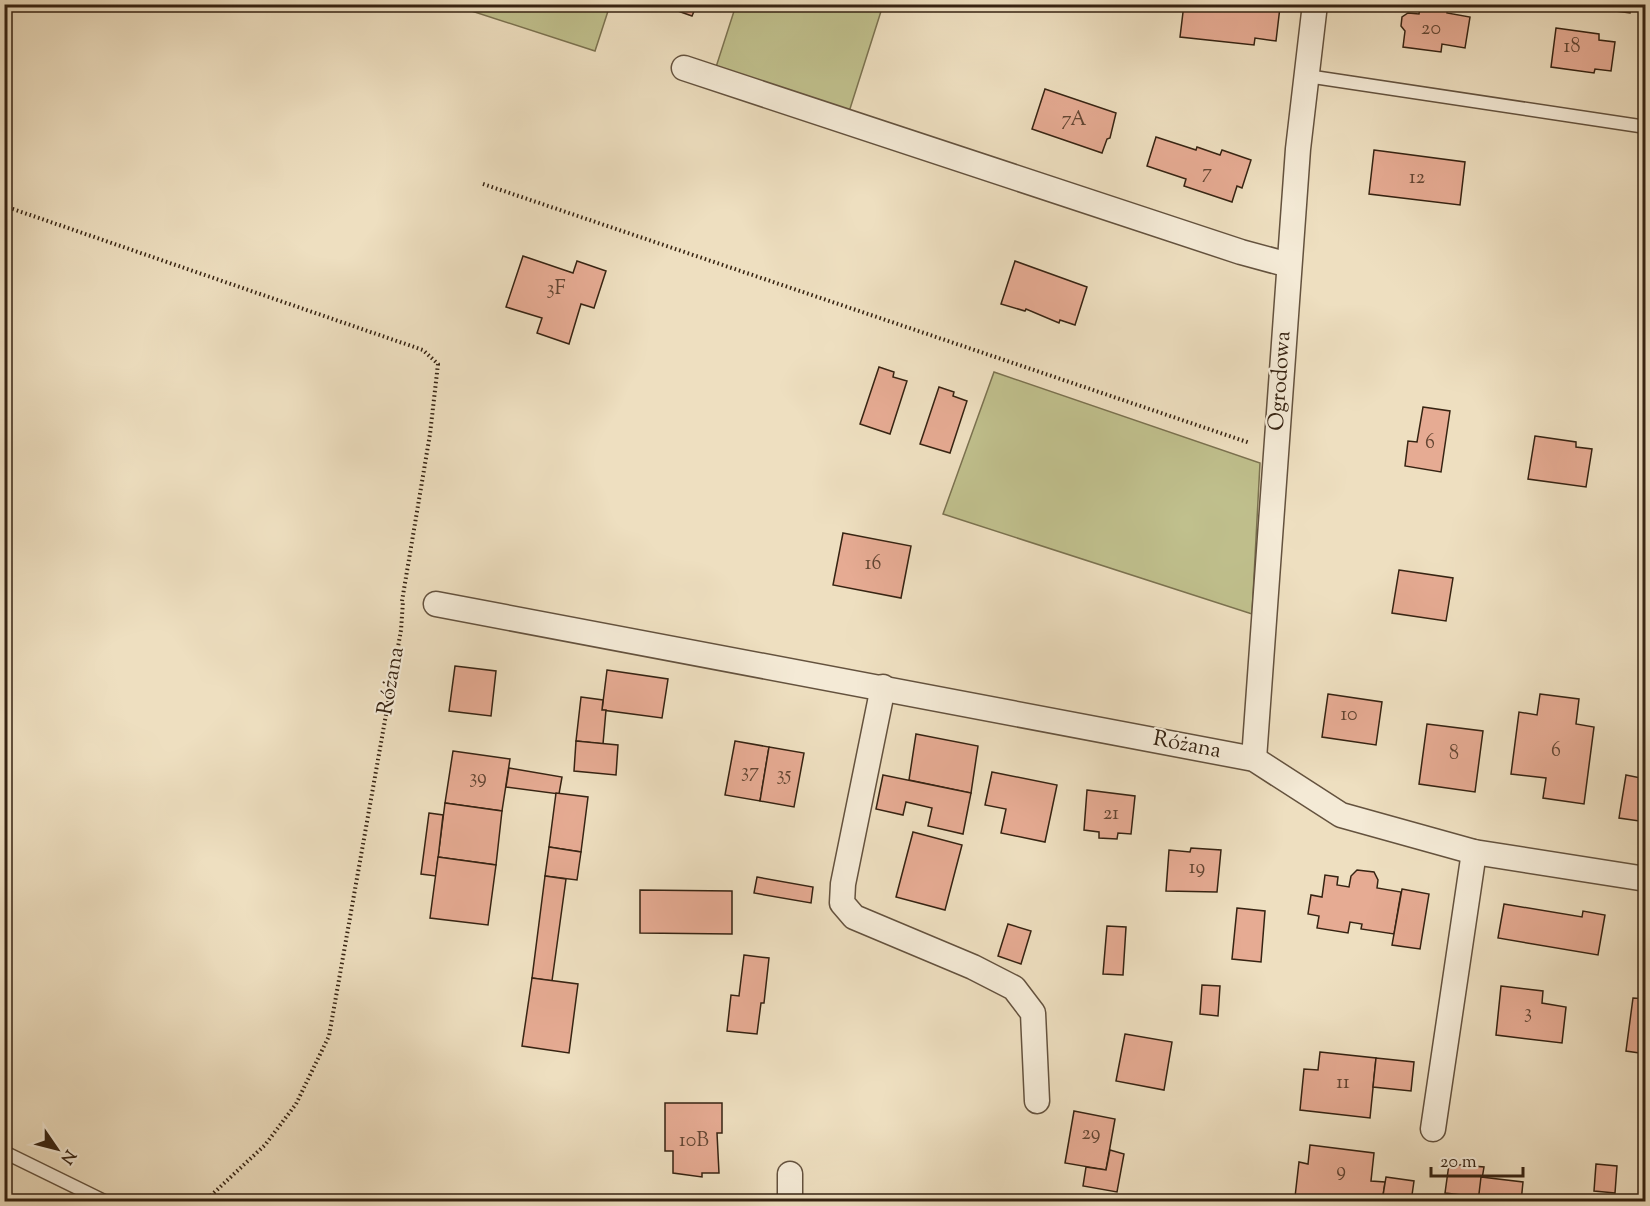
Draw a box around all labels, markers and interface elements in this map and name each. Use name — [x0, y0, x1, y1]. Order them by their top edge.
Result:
house number: 20 — [1421, 15, 1441, 44]
house number: 18 — [1564, 33, 1580, 62]
house number: 7A — [1062, 106, 1086, 135]
house number: 7 — [1202, 159, 1212, 188]
house number: 12 — [1409, 164, 1425, 193]
house number: 3F — [546, 275, 566, 304]
street label: Ogrodowa — [1262, 330, 1300, 432]
house number: 6 — [1425, 429, 1435, 458]
house number: 16 — [865, 550, 881, 579]
street label: Różana — [370, 644, 414, 718]
house number: 10 — [1340, 701, 1358, 730]
street label: Różana — [1150, 724, 1224, 768]
house number: 6 — [1551, 737, 1561, 766]
house number: 8 — [1449, 740, 1459, 769]
house number: 37 — [741, 758, 759, 787]
house number: 35 — [777, 761, 792, 790]
house number: 39 — [469, 764, 487, 793]
house number: 21 — [1103, 800, 1119, 829]
house number: 19 — [1189, 854, 1205, 883]
house number: 3 — [1524, 999, 1532, 1028]
house number: 11 — [1336, 1069, 1350, 1098]
north arrow — [27, 1119, 87, 1179]
house number: 29 — [1081, 1120, 1101, 1149]
house number: 10B — [679, 1127, 709, 1156]
scale bar — [1431, 1140, 1522, 1178]
text: N — [54, 1144, 80, 1168]
text: 20 m — [1440, 1150, 1477, 1176]
house number: 9 — [1336, 1157, 1346, 1186]

